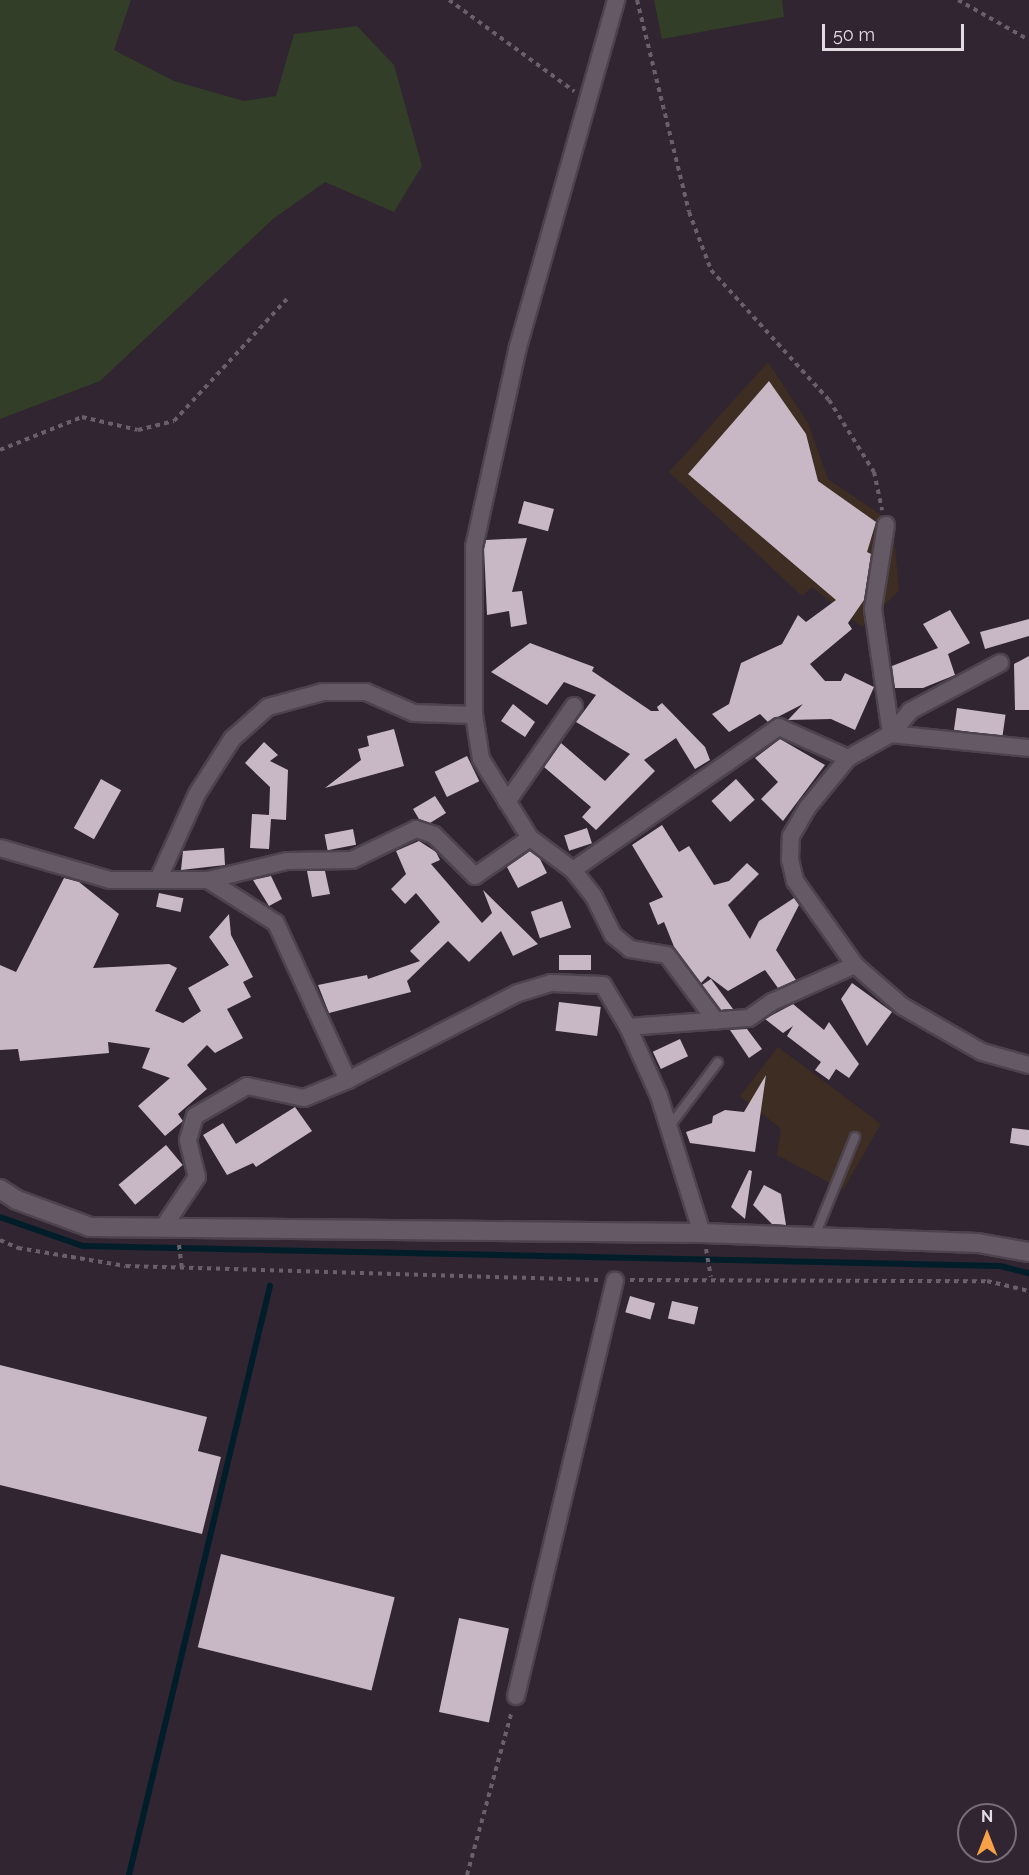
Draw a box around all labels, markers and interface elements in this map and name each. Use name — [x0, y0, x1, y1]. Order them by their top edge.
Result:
scale bar — [825, 12, 968, 50]
text: 50 m — [833, 24, 875, 45]
north arrow — [957, 1803, 1017, 1863]
text: N — [981, 1807, 993, 1826]

